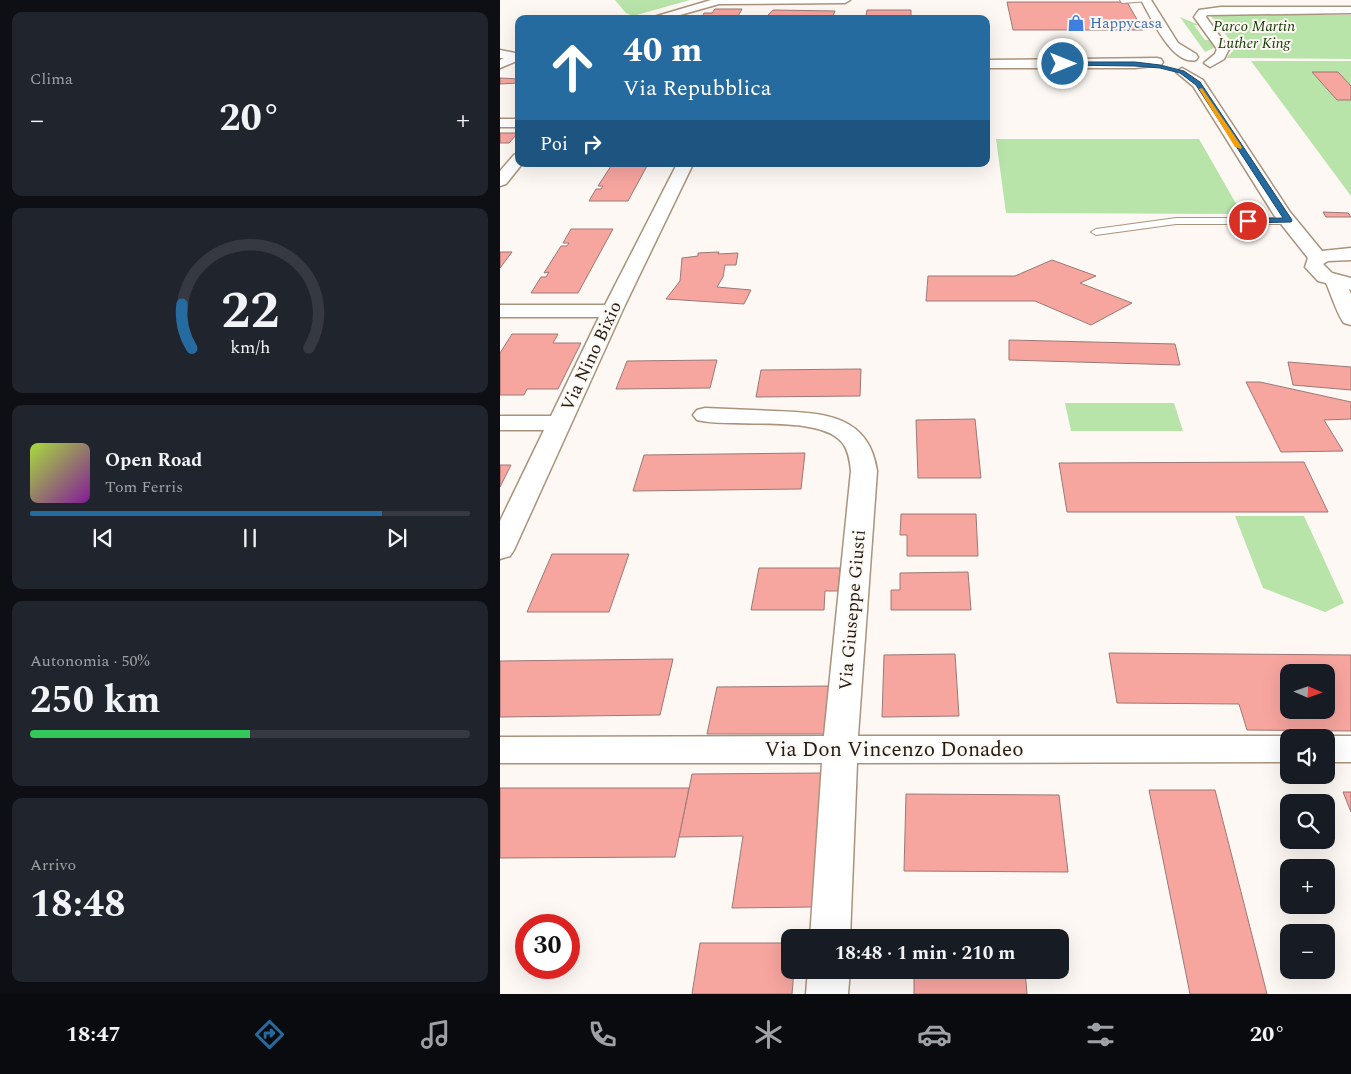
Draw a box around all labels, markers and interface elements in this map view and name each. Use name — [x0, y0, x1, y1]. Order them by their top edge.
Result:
place label: Happycasa — [1090, 12, 1163, 35]
shop icon: Happycasa — [1066, 13, 1086, 33]
park label: Parco Martin Luther King — [1213, 15, 1295, 55]
text: 40 m — [623, 24, 703, 77]
icon: ahead — [540, 35, 605, 100]
position arrow — [1036, 37, 1088, 89]
text: Clima — [30, 67, 73, 91]
text: Via Repubblica — [623, 72, 772, 105]
text: 20° — [219, 90, 281, 148]
text: − — [30, 99, 44, 142]
text: + — [456, 99, 470, 142]
text: Poi — [540, 130, 568, 159]
icon: right — [578, 130, 606, 158]
pin — [1227, 200, 1269, 242]
icon: arrive — [1234, 207, 1262, 235]
text: 22 — [221, 272, 279, 351]
street label: Via Nino Bixio — [554, 297, 629, 416]
text: km/h — [230, 334, 270, 361]
text: Open Road — [105, 446, 202, 475]
text: Tom Ferris — [105, 475, 183, 499]
icon: previous — [89, 524, 117, 552]
icon: pause — [236, 524, 264, 552]
icon: next — [383, 524, 411, 552]
street label: Via Giuseppe Giusti — [832, 529, 873, 691]
text: Autonomia · 50% — [30, 649, 149, 673]
north arrow — [1280, 664, 1335, 719]
map controls — [1280, 664, 1335, 979]
text: 250 km — [30, 672, 161, 730]
button: sound — [1280, 729, 1335, 784]
street label: Via Don Vincenzo Donadeo — [764, 734, 1024, 766]
button: search — [1280, 794, 1335, 849]
text: Arrivo — [30, 853, 76, 877]
button: + — [1280, 859, 1335, 914]
text: 18:48 — [30, 876, 125, 934]
speed limit sign: 30 — [515, 914, 580, 979]
button: − — [1280, 924, 1335, 979]
text: 18:48 · 1 min · 210 m — [835, 939, 1015, 968]
icon: directions — [252, 1017, 287, 1052]
icon: music — [418, 1017, 453, 1052]
icon: phone — [585, 1017, 620, 1052]
icon: climate — [751, 1017, 786, 1052]
icon: car — [917, 1017, 952, 1052]
icon: filters — [1083, 1017, 1118, 1052]
text: 18:47 — [66, 1018, 121, 1051]
text: 20° — [1250, 1018, 1285, 1051]

